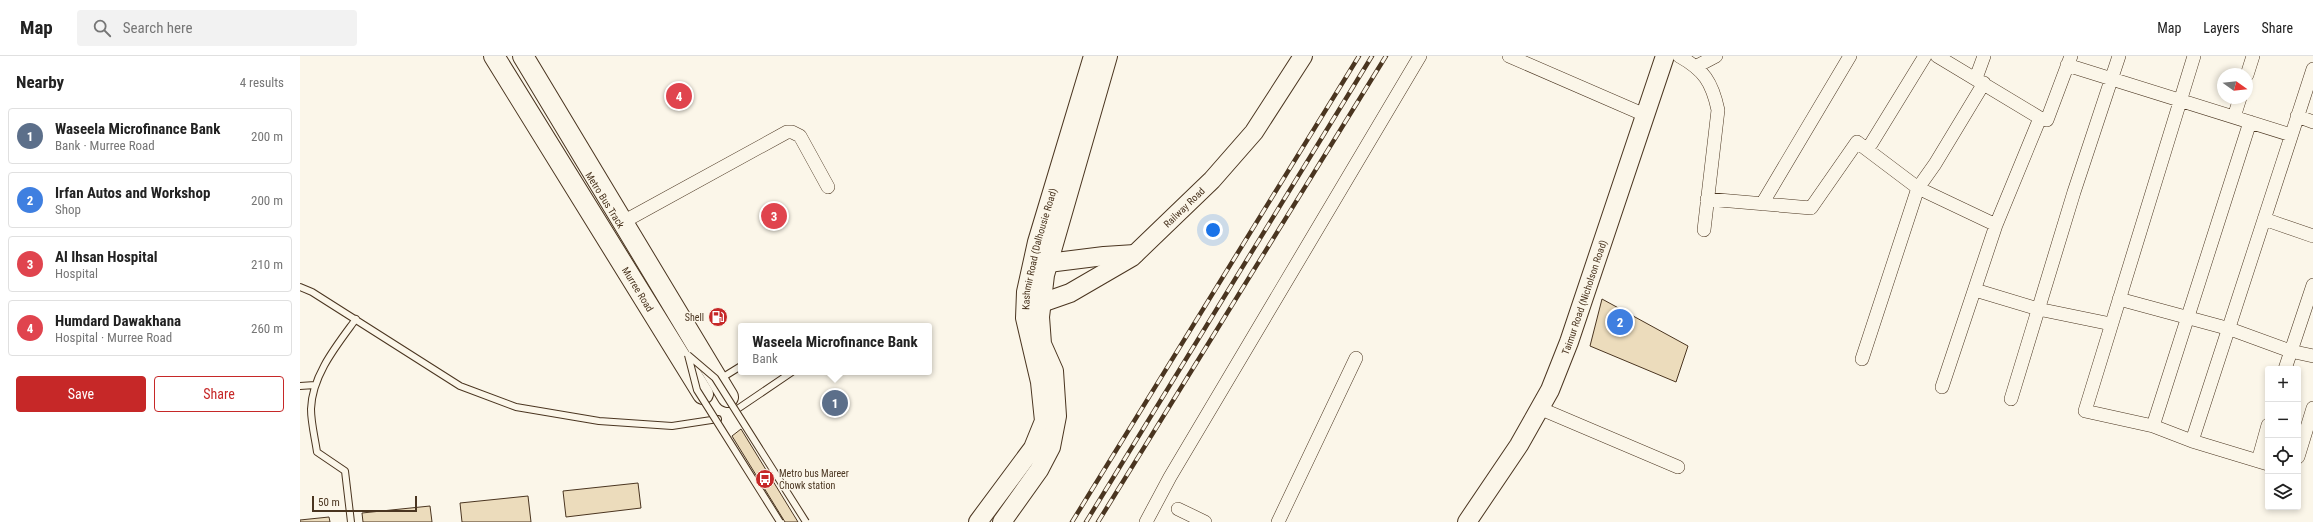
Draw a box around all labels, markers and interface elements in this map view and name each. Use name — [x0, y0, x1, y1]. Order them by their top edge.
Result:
search box — [77, 10, 357, 46]
text: Map — [20, 16, 53, 39]
icon: search — [91, 17, 113, 39]
text: Search here — [123, 19, 193, 37]
text: Map — [2157, 20, 2181, 36]
text: Layers — [2203, 20, 2240, 36]
text: Share — [2262, 20, 2293, 36]
north arrow — [2217, 68, 2253, 104]
text: Nearby — [16, 72, 64, 92]
text: 4 results — [240, 75, 284, 90]
pin: 4 — [666, 81, 692, 111]
text: Waseela Microfinance Bank — [55, 120, 220, 138]
text: 1 — [27, 129, 33, 144]
text: 200 m — [251, 129, 283, 144]
text: Bank · Murree Road — [55, 138, 155, 153]
street label: Metro Bus Track — [583, 170, 627, 230]
text: Irfan Autos and Workshop — [55, 184, 210, 202]
street label: Railway Road — [1161, 185, 1207, 229]
street label: Kashmir Road (Dalhousie Road) — [1020, 187, 1059, 310]
text: 2 — [27, 193, 33, 208]
text: 200 m — [251, 193, 283, 208]
pin: 3 — [761, 201, 787, 231]
text: Shop — [55, 202, 81, 217]
your location — [1203, 220, 1223, 240]
street label: Taimur Road (Nicholson Road) — [1559, 238, 1609, 356]
text: Al Ihsan Hospital — [55, 248, 157, 266]
text: 3 — [27, 257, 33, 272]
text: 210 m — [251, 257, 283, 272]
street label: Murree Road — [620, 265, 656, 313]
text: Hospital — [55, 266, 98, 281]
fuel station icon: Shell — [707, 306, 729, 328]
pin: 2 — [1607, 307, 1633, 337]
text: Humdard Dawakhana — [55, 312, 181, 330]
place label: Shell — [685, 312, 704, 323]
text: 4 — [27, 321, 33, 336]
text: 260 m — [251, 321, 283, 336]
popup — [738, 323, 932, 375]
text: Hospital · Murree Road — [55, 330, 172, 345]
text: Waseela Microfinance Bank — [752, 333, 918, 351]
text: Bank — [752, 351, 778, 366]
map controls — [2265, 366, 2301, 510]
button: + — [2265, 366, 2301, 402]
button: Save — [16, 376, 146, 412]
button: Share — [154, 376, 284, 412]
pin: 1 — [822, 388, 848, 418]
button: − — [2265, 402, 2301, 438]
button: locate — [2265, 438, 2301, 474]
bus stop icon: Metro bus Mareer Chowk station — [754, 468, 776, 490]
place label: Metro bus Mareer Chowk station — [779, 468, 849, 491]
button: layers — [2265, 474, 2301, 510]
scale bar — [312, 494, 417, 513]
text: 50 m — [318, 496, 340, 509]

